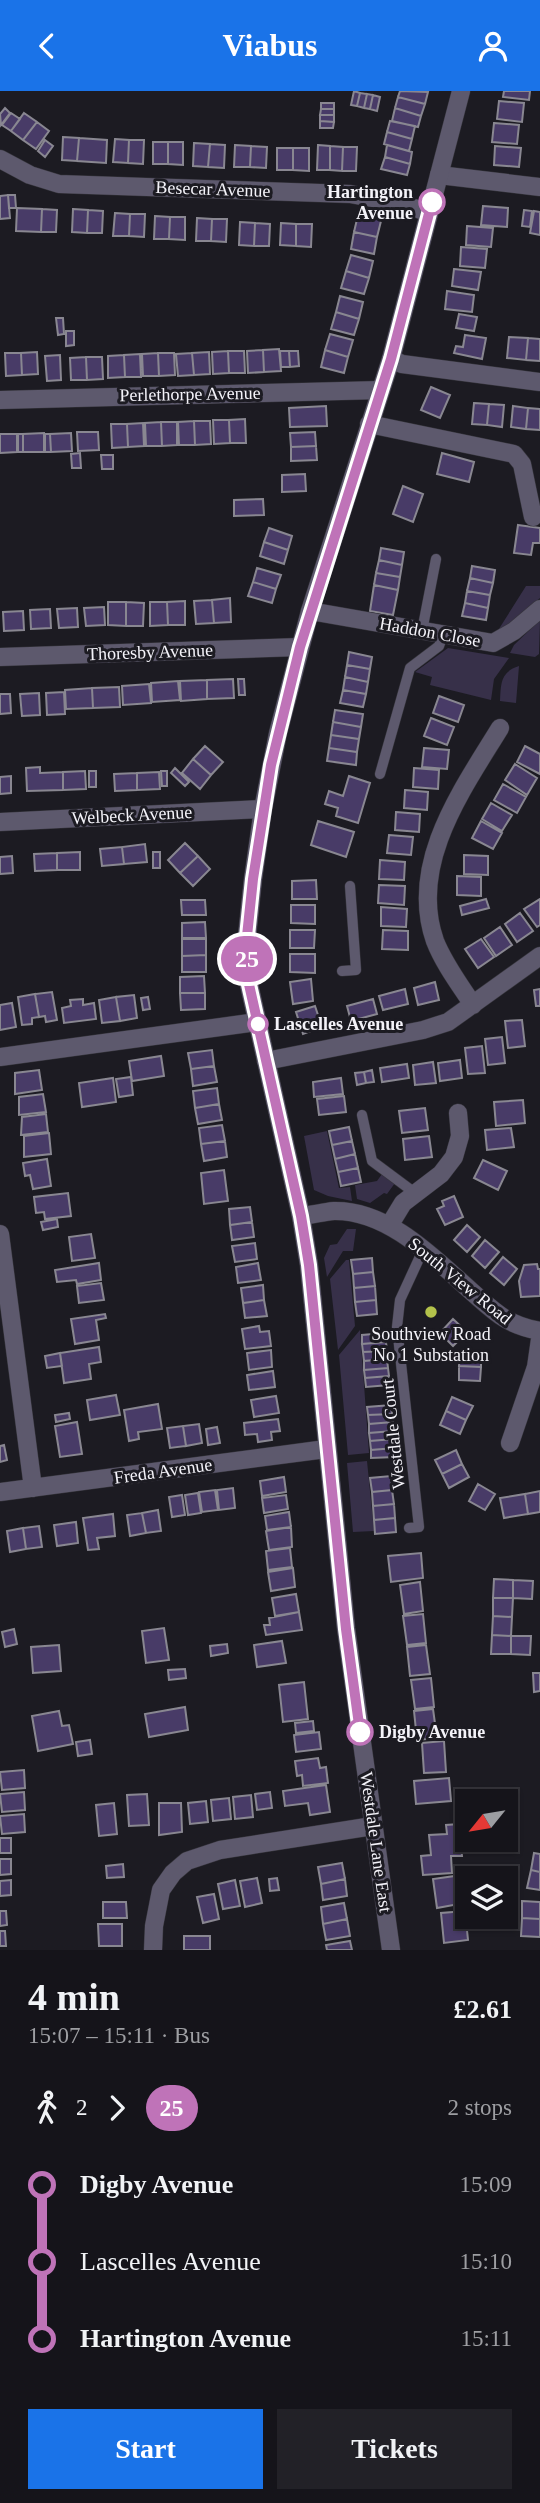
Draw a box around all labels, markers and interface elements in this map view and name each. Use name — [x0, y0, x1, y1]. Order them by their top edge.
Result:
icon: back — [28, 27, 66, 65]
text: Viabus — [223, 27, 317, 63]
icon: person — [474, 27, 512, 65]
street label: Besecar Avenue — [155, 177, 271, 201]
place label: Hartington Avenue — [327, 182, 413, 223]
marker: Hartington Avenue — [419, 189, 445, 215]
street label: Perlethorpe Avenue — [119, 383, 261, 405]
street label: Haddon Close — [378, 613, 482, 651]
street label: Thoresby Avenue — [87, 640, 213, 664]
street label: Welbeck Avenue — [71, 802, 193, 828]
line badge: 25 — [216, 936, 278, 982]
text: 25 — [235, 946, 259, 972]
marker: Lascelles Avenue — [248, 1014, 268, 1034]
place label: Lascelles Avenue — [274, 1014, 403, 1034]
street label: South View Road — [405, 1233, 515, 1329]
marker: Southview Road No 1 Substation — [423, 1304, 439, 1320]
place label: Southview Road No 1 Substation — [371, 1324, 491, 1365]
street label: Westdale Court — [377, 1378, 409, 1490]
street label: Freda Avenue — [113, 1454, 213, 1488]
marker: Digby Avenue — [347, 1719, 373, 1745]
place label: Digby Avenue — [379, 1722, 485, 1742]
street label: Westdale Lane East — [356, 1771, 396, 1913]
north arrow — [455, 1789, 518, 1851]
map controls — [455, 1789, 518, 1929]
button: layers — [455, 1866, 518, 1929]
text: 4 min — [28, 1976, 120, 2018]
text: £2.61 — [454, 1995, 512, 2024]
text: 15:07 – 15:11 · Bus — [28, 2023, 210, 2048]
icon: walk — [28, 2089, 66, 2127]
icon: forward — [98, 2089, 136, 2127]
text: 2 — [76, 2095, 88, 2120]
text: 25 — [160, 2095, 184, 2121]
text: 2 stops — [447, 2095, 512, 2120]
text: Digby Avenue — [80, 2170, 233, 2199]
text: 15:09 — [460, 2172, 512, 2197]
text: Lascelles Avenue — [80, 2247, 261, 2276]
text: 15:10 — [460, 2249, 512, 2274]
text: Hartington Avenue — [80, 2324, 291, 2353]
text: 15:11 — [460, 2326, 512, 2351]
button: Start — [28, 2409, 263, 2489]
button: Tickets — [277, 2409, 512, 2489]

